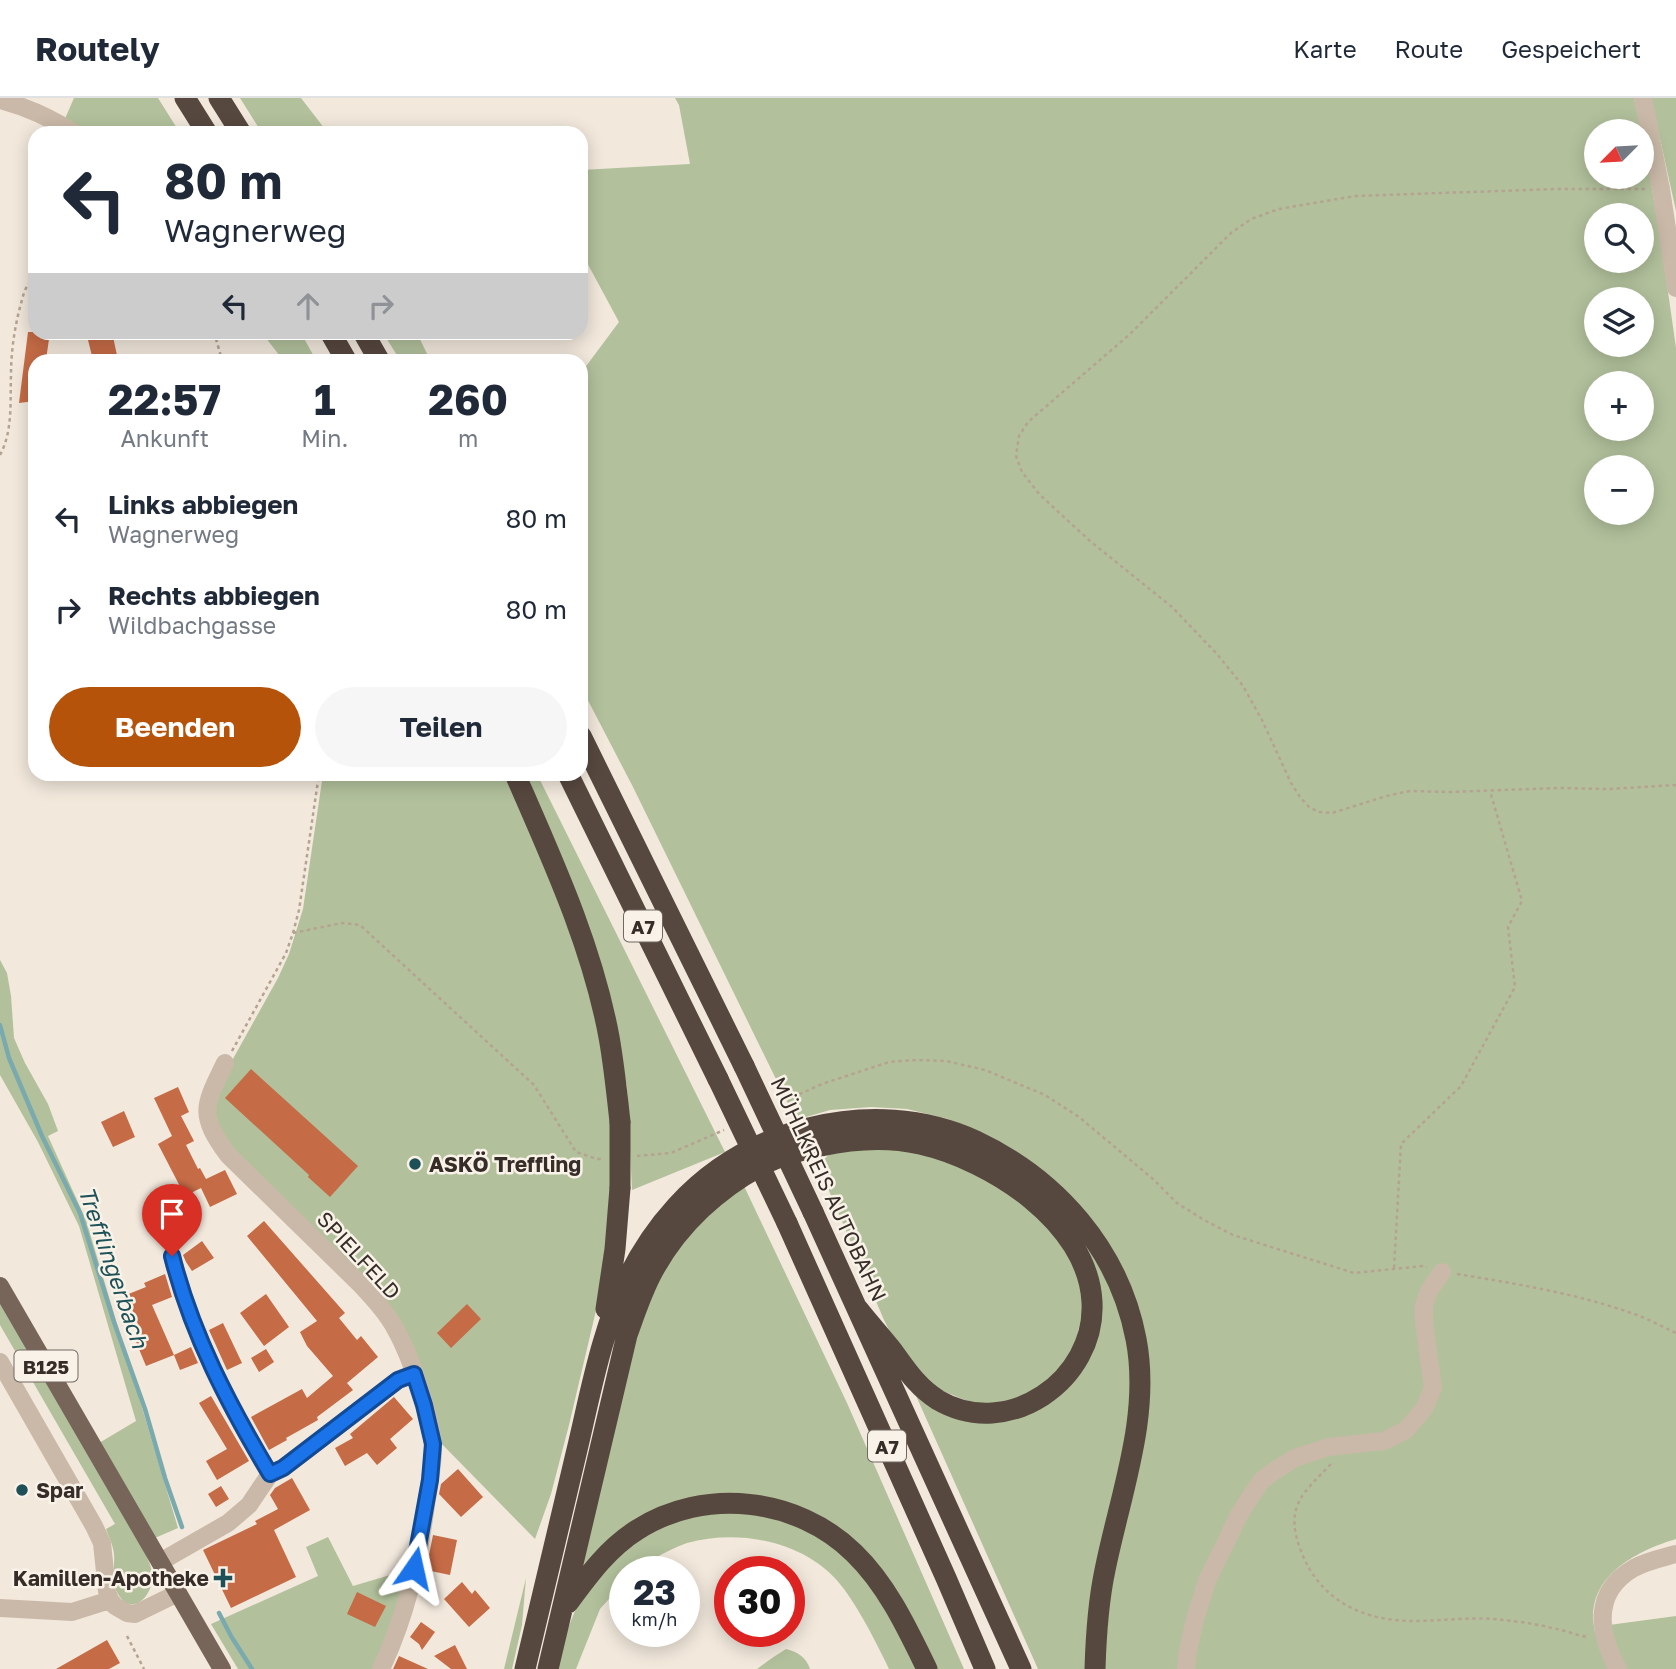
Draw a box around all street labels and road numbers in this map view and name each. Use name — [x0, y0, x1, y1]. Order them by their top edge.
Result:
road number: A7 — [624, 911, 662, 942]
street label: MÜHLKREIS AUTOBAHN — [766, 1073, 892, 1305]
street label: SPIELFELD — [312, 1206, 406, 1304]
road number: B125 — [14, 1350, 78, 1382]
road number: A7 — [868, 1430, 906, 1462]

